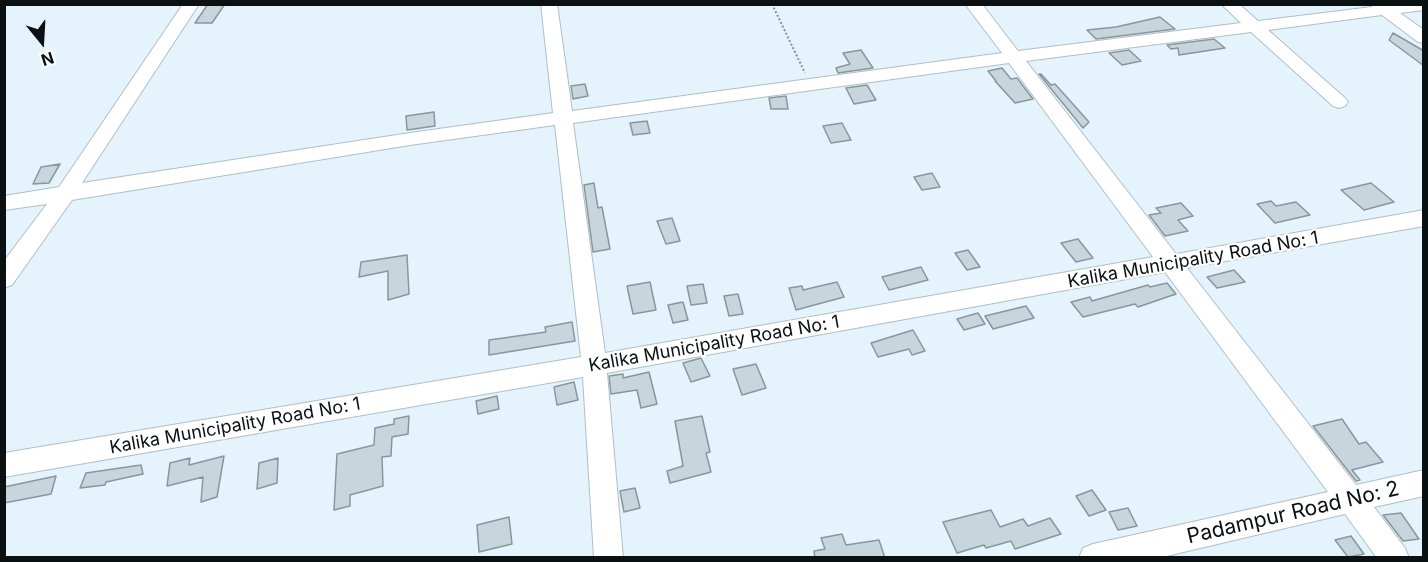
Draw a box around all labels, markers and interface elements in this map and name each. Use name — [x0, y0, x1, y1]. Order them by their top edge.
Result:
north arrow — [12, 12, 72, 72]
text: N — [39, 48, 56, 71]
street label: Kalika Municipality Road No: 1 — [1066, 227, 1320, 293]
street label: Kalika Municipality Road No: 1 — [587, 311, 841, 377]
street label: Kalika Municipality Road No: 1 — [108, 393, 362, 459]
street label: Padampur Road No: 2 — [1184, 476, 1402, 550]

